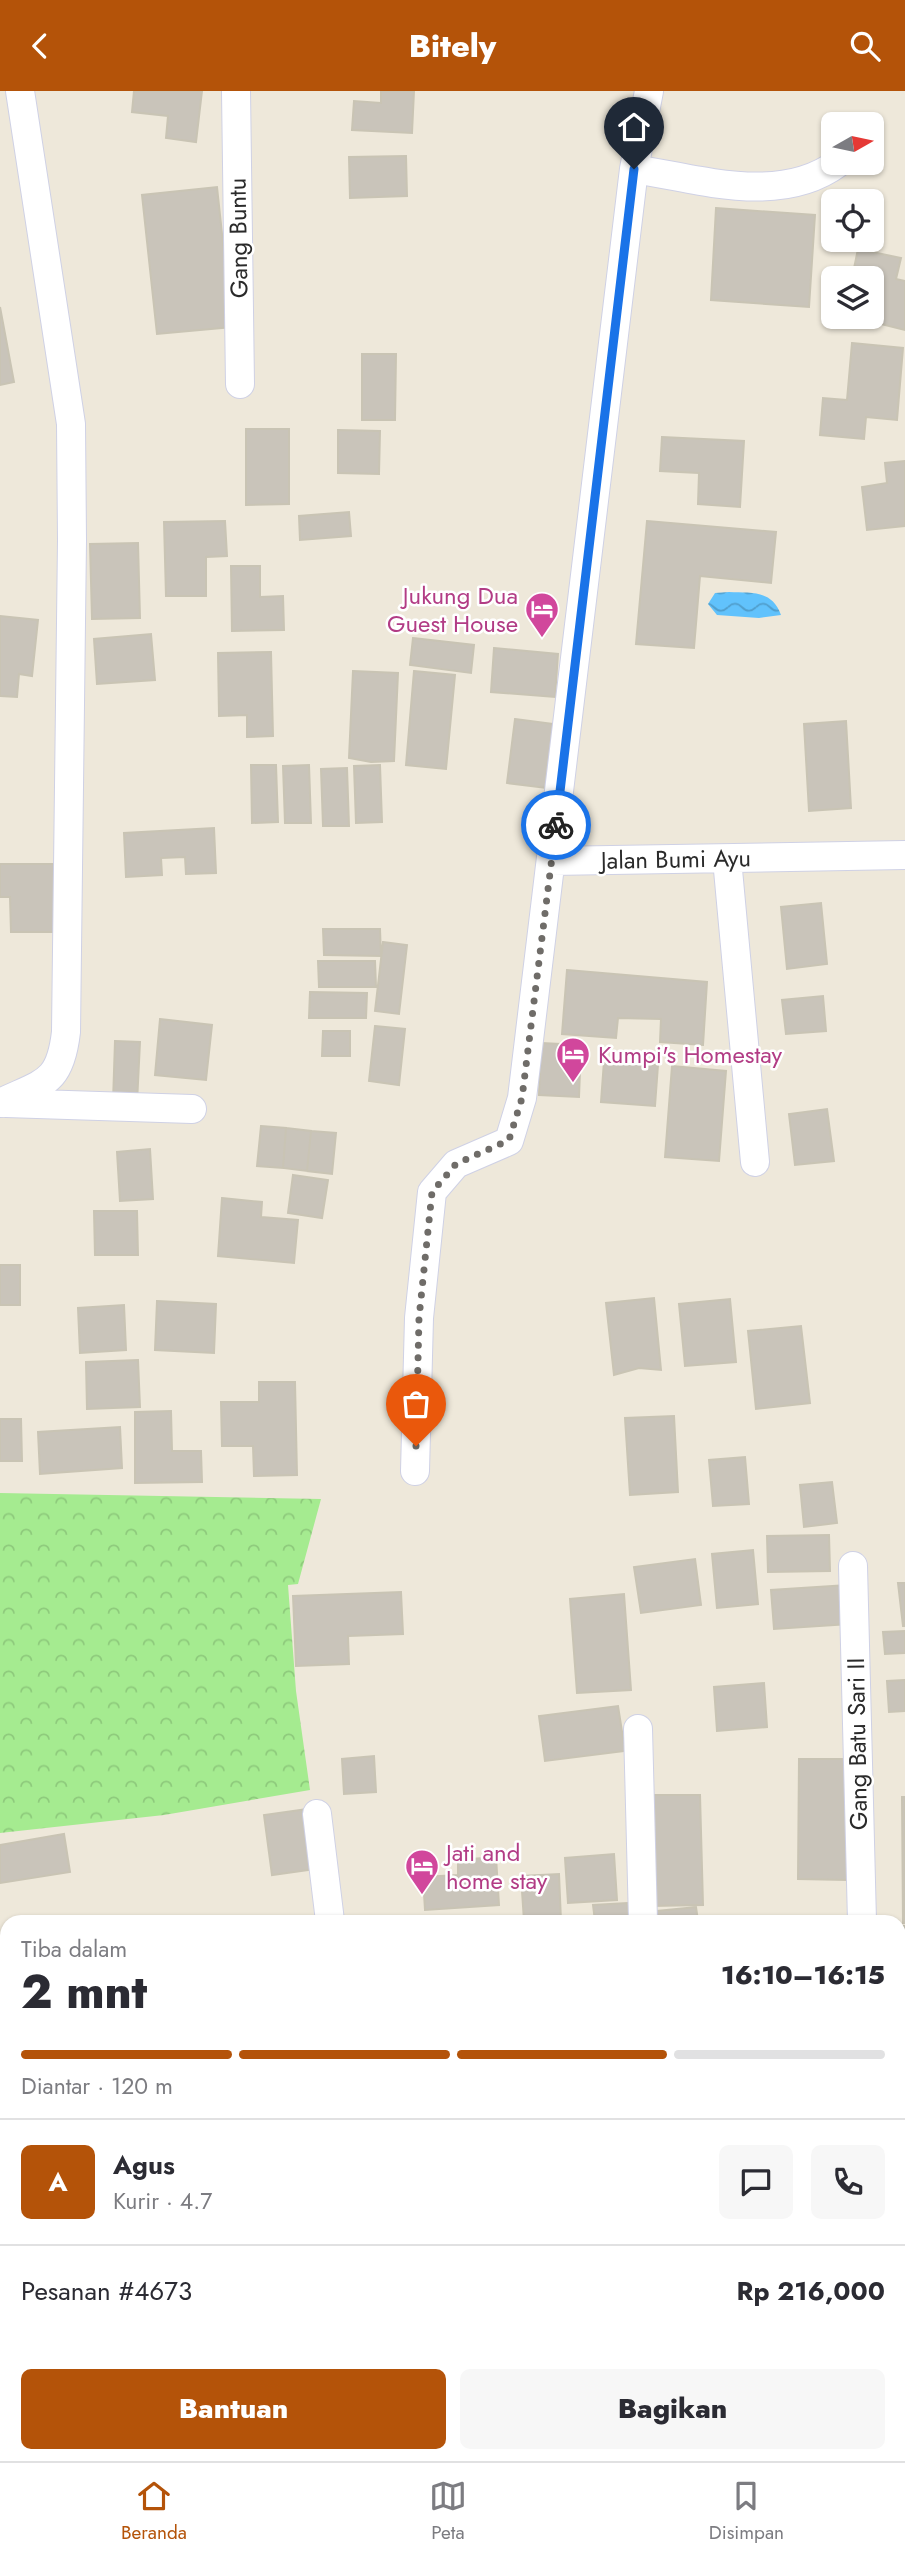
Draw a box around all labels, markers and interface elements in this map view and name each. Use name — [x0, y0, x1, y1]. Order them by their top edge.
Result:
text: Bitely — [409, 23, 496, 69]
icon: back — [21, 27, 59, 65]
icon: search — [846, 27, 884, 65]
pin — [604, 97, 664, 169]
icon: home — [615, 108, 653, 146]
north arrow — [821, 112, 884, 175]
map controls — [821, 112, 884, 329]
street label: Gang Buntu — [219, 177, 257, 299]
button: locate — [821, 189, 884, 252]
button: layers — [821, 266, 884, 329]
place label: Jukung Dua Guest House — [387, 578, 518, 641]
hotel icon: Jukung Dua Guest House — [523, 590, 561, 639]
courier — [521, 790, 591, 860]
icon: bike — [537, 806, 575, 844]
street label: Jalan Bumi Ayu — [598, 840, 751, 878]
hotel icon: Kumpi's Homestay — [554, 1035, 592, 1084]
place label: Kumpi's Homestay — [598, 1037, 783, 1072]
pin — [386, 1374, 446, 1446]
icon: bag — [397, 1385, 435, 1423]
street label: Gang Batu Sari II — [838, 1658, 876, 1830]
place label: Jati and home stay — [443, 1835, 548, 1898]
hotel icon: Jati and home stay — [403, 1847, 441, 1896]
text: Tiba dalam — [21, 1932, 127, 1966]
text: 16:10–16:15 — [721, 1956, 885, 1994]
text: 2 mnt — [21, 1959, 147, 2025]
text: Diantar · 120 m — [21, 2069, 173, 2103]
button: chat — [719, 2145, 793, 2219]
button: phone — [811, 2145, 885, 2219]
text: Agus — [113, 2146, 175, 2184]
text: A — [48, 2163, 68, 2201]
text: Kurir · 4.7 — [113, 2184, 212, 2218]
text: Pesanan #4673 — [21, 2272, 192, 2310]
text: Rp 216,000 — [737, 2272, 885, 2310]
button: Bantuan — [21, 2369, 446, 2449]
button: Bagikan — [460, 2369, 885, 2449]
tab: Beranda — [121, 2477, 187, 2546]
tab: Peta — [429, 2477, 467, 2546]
tab: Disimpan — [709, 2477, 784, 2546]

